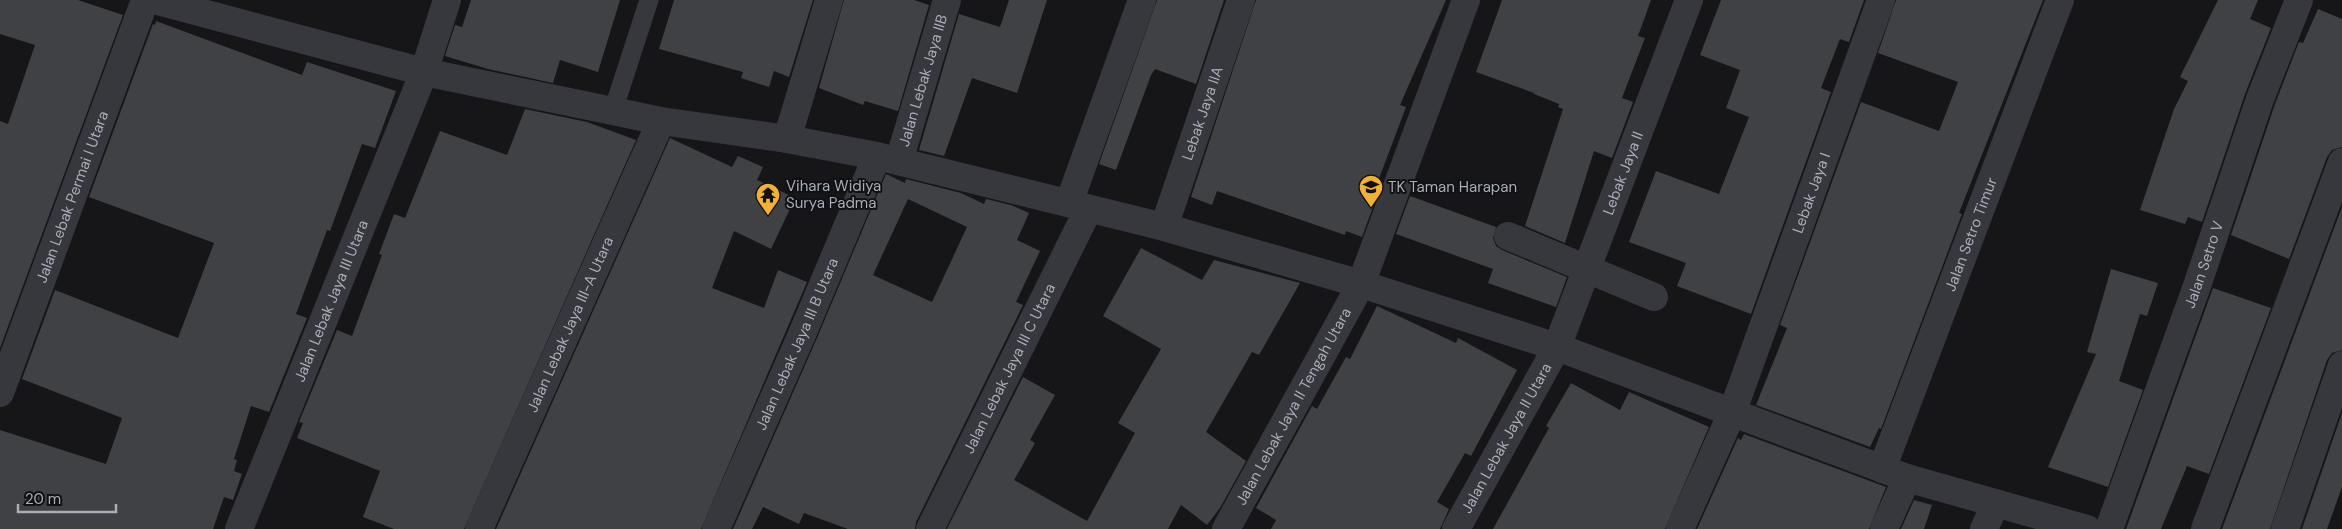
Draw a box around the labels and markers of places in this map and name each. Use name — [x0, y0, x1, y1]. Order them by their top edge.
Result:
school or university icon: TK Taman Harapan — [1358, 174, 1384, 208]
place label: Vihara Widiya Surya Padma — [786, 176, 881, 213]
place label: TK Taman Harapan — [1388, 177, 1517, 197]
temple icon: Vihara Widiya Surya Padma — [755, 182, 781, 216]

